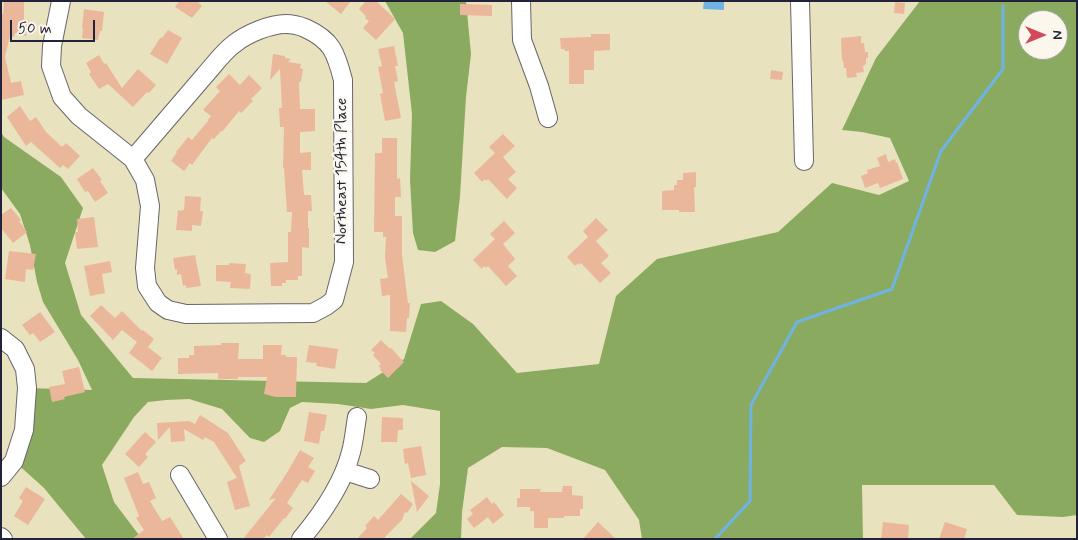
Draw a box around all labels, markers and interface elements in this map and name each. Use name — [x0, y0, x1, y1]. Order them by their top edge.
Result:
scale bar — [12, 10, 98, 42]
north arrow — [1018, 10, 1068, 60]
text: 50 m — [18, 19, 52, 39]
text: N — [1048, 30, 1066, 40]
street label: Northeast 154th Place — [333, 98, 353, 244]

